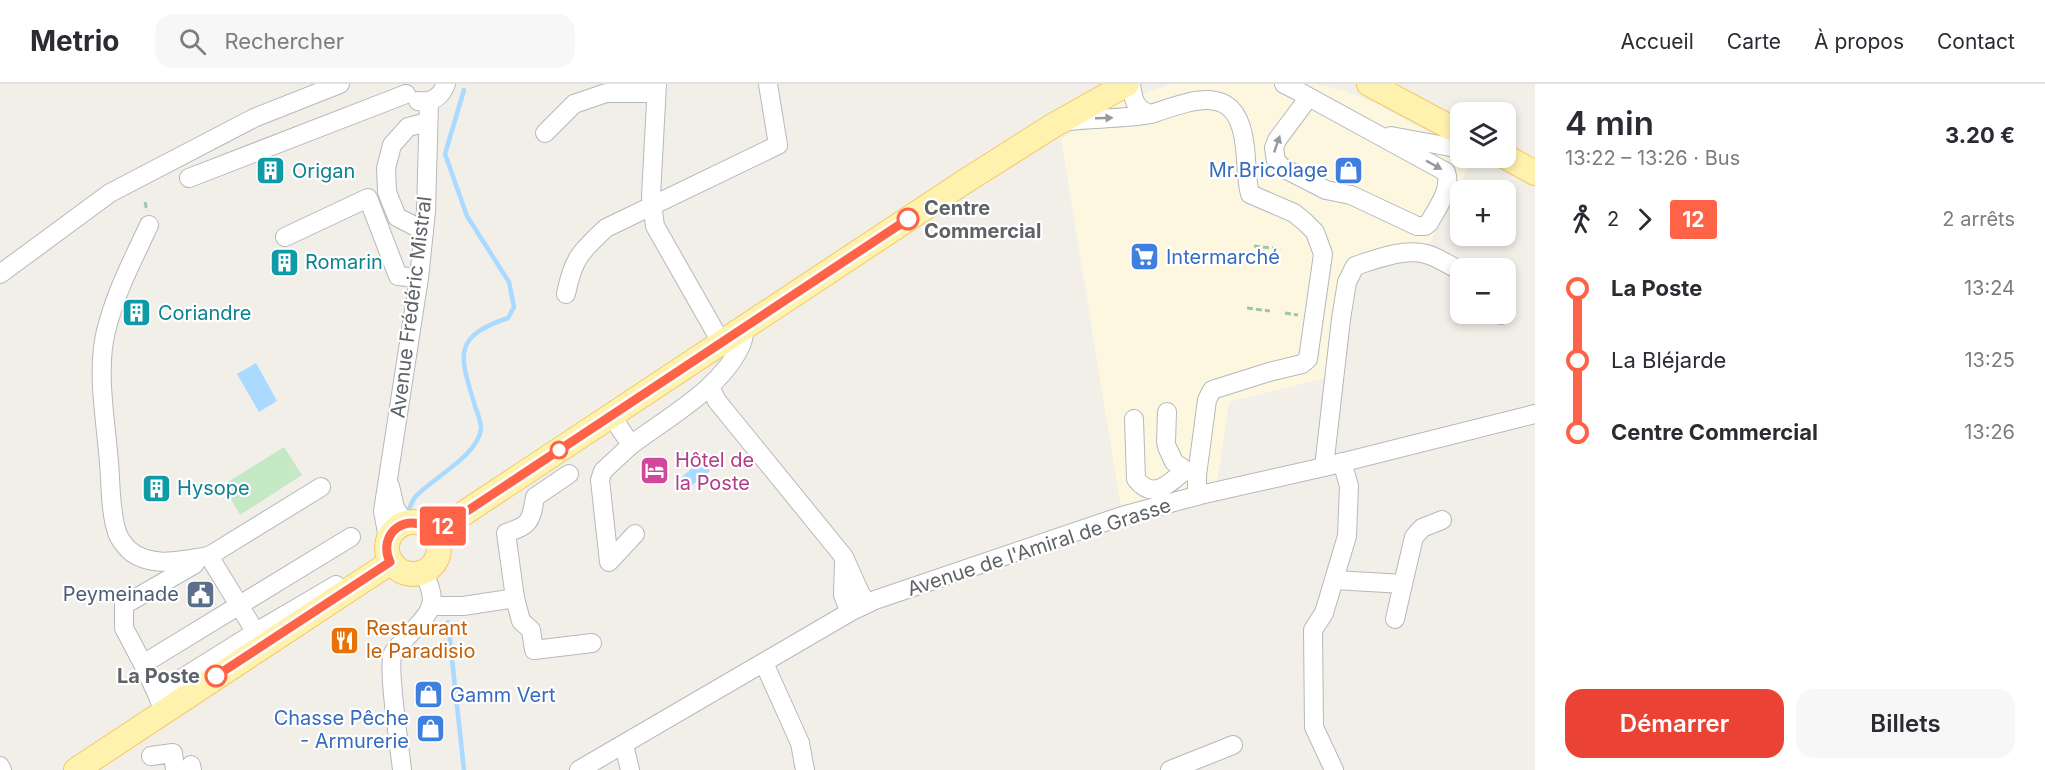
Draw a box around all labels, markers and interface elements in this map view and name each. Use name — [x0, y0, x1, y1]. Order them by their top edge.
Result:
search box — [155, 14, 575, 68]
text: Metrio — [30, 24, 119, 58]
icon: search — [176, 25, 209, 58]
text: Rechercher — [224, 28, 344, 54]
text: Accueil — [1620, 29, 1694, 54]
text: Carte — [1727, 29, 1781, 54]
text: À propos — [1814, 29, 1904, 54]
text: Contact — [1937, 29, 2015, 54]
map controls — [1450, 102, 1516, 324]
button: layers — [1450, 102, 1516, 168]
text: 4 min — [1565, 103, 1654, 143]
one-way arrow — [1094, 113, 1113, 123]
text: 3.20 € — [1945, 122, 2015, 148]
one-way arrow — [1273, 134, 1283, 152]
text: 13:22 – 13:26 · Bus — [1565, 146, 1740, 170]
shop icon: Mr.Bricolage — [1333, 154, 1365, 186]
building icon: Origan — [255, 155, 287, 187]
place label: Mr.Bricolage — [1209, 158, 1328, 182]
place label: Origan — [292, 159, 355, 183]
one-way arrow — [1425, 160, 1442, 170]
button: + — [1450, 180, 1516, 246]
street label: Avenue Frédéric Mistral — [385, 195, 437, 419]
place label: Centre Commercial — [924, 196, 1041, 243]
icon: walk — [1565, 203, 1598, 236]
icon: forward — [1628, 203, 1661, 236]
text: 2 — [1607, 207, 1619, 231]
text: 12 — [1682, 207, 1705, 232]
text: 2 arrêts — [1942, 207, 2015, 231]
marker: Centre Commercial — [897, 208, 919, 230]
supermarket icon: Intermarché — [1129, 241, 1161, 273]
place label: Intermarché — [1166, 245, 1280, 269]
building icon: Romarin — [268, 246, 300, 278]
place label: Romarin — [305, 250, 383, 274]
button: − — [1450, 258, 1516, 324]
text: La Poste — [1611, 275, 1702, 301]
text: 13:24 — [1964, 276, 2015, 300]
building icon: Coriandre — [121, 297, 153, 329]
place label: Coriandre — [158, 301, 251, 325]
text: La Bléjarde — [1611, 347, 1726, 373]
text: 13:25 — [1964, 348, 2015, 372]
text: Centre Commercial — [1611, 419, 1818, 445]
text: 13:26 — [1964, 420, 2015, 444]
unlabelled marker — [550, 441, 568, 459]
place label: Hôtel de la Poste — [675, 448, 754, 495]
hotel icon: Hôtel de la Poste — [638, 455, 670, 487]
building icon: Hysope — [140, 472, 172, 504]
place label: Hysope — [177, 476, 250, 500]
street label: Avenue de l'Amiral de Grasse — [904, 493, 1174, 601]
line badge: 12 — [416, 506, 470, 546]
text: 12 — [432, 514, 454, 539]
public building icon: Peymeinade — [184, 578, 216, 610]
place label: Peymeinade — [63, 582, 179, 606]
place label: Restaurant le Paradisio — [366, 616, 475, 663]
restaurant icon: Restaurant le Paradisio — [329, 624, 361, 656]
place label: La Poste — [117, 664, 200, 688]
marker: La Poste — [205, 665, 227, 687]
shop icon: Gamm Vert — [413, 679, 445, 711]
place label: Gamm Vert — [450, 683, 556, 707]
button: Démarrer — [1565, 689, 1784, 758]
button: Billets — [1796, 689, 2015, 758]
place label: Chasse Pêche - Armurerie — [274, 706, 409, 753]
shop icon: Chasse Pêche - Armurerie — [414, 713, 446, 745]

